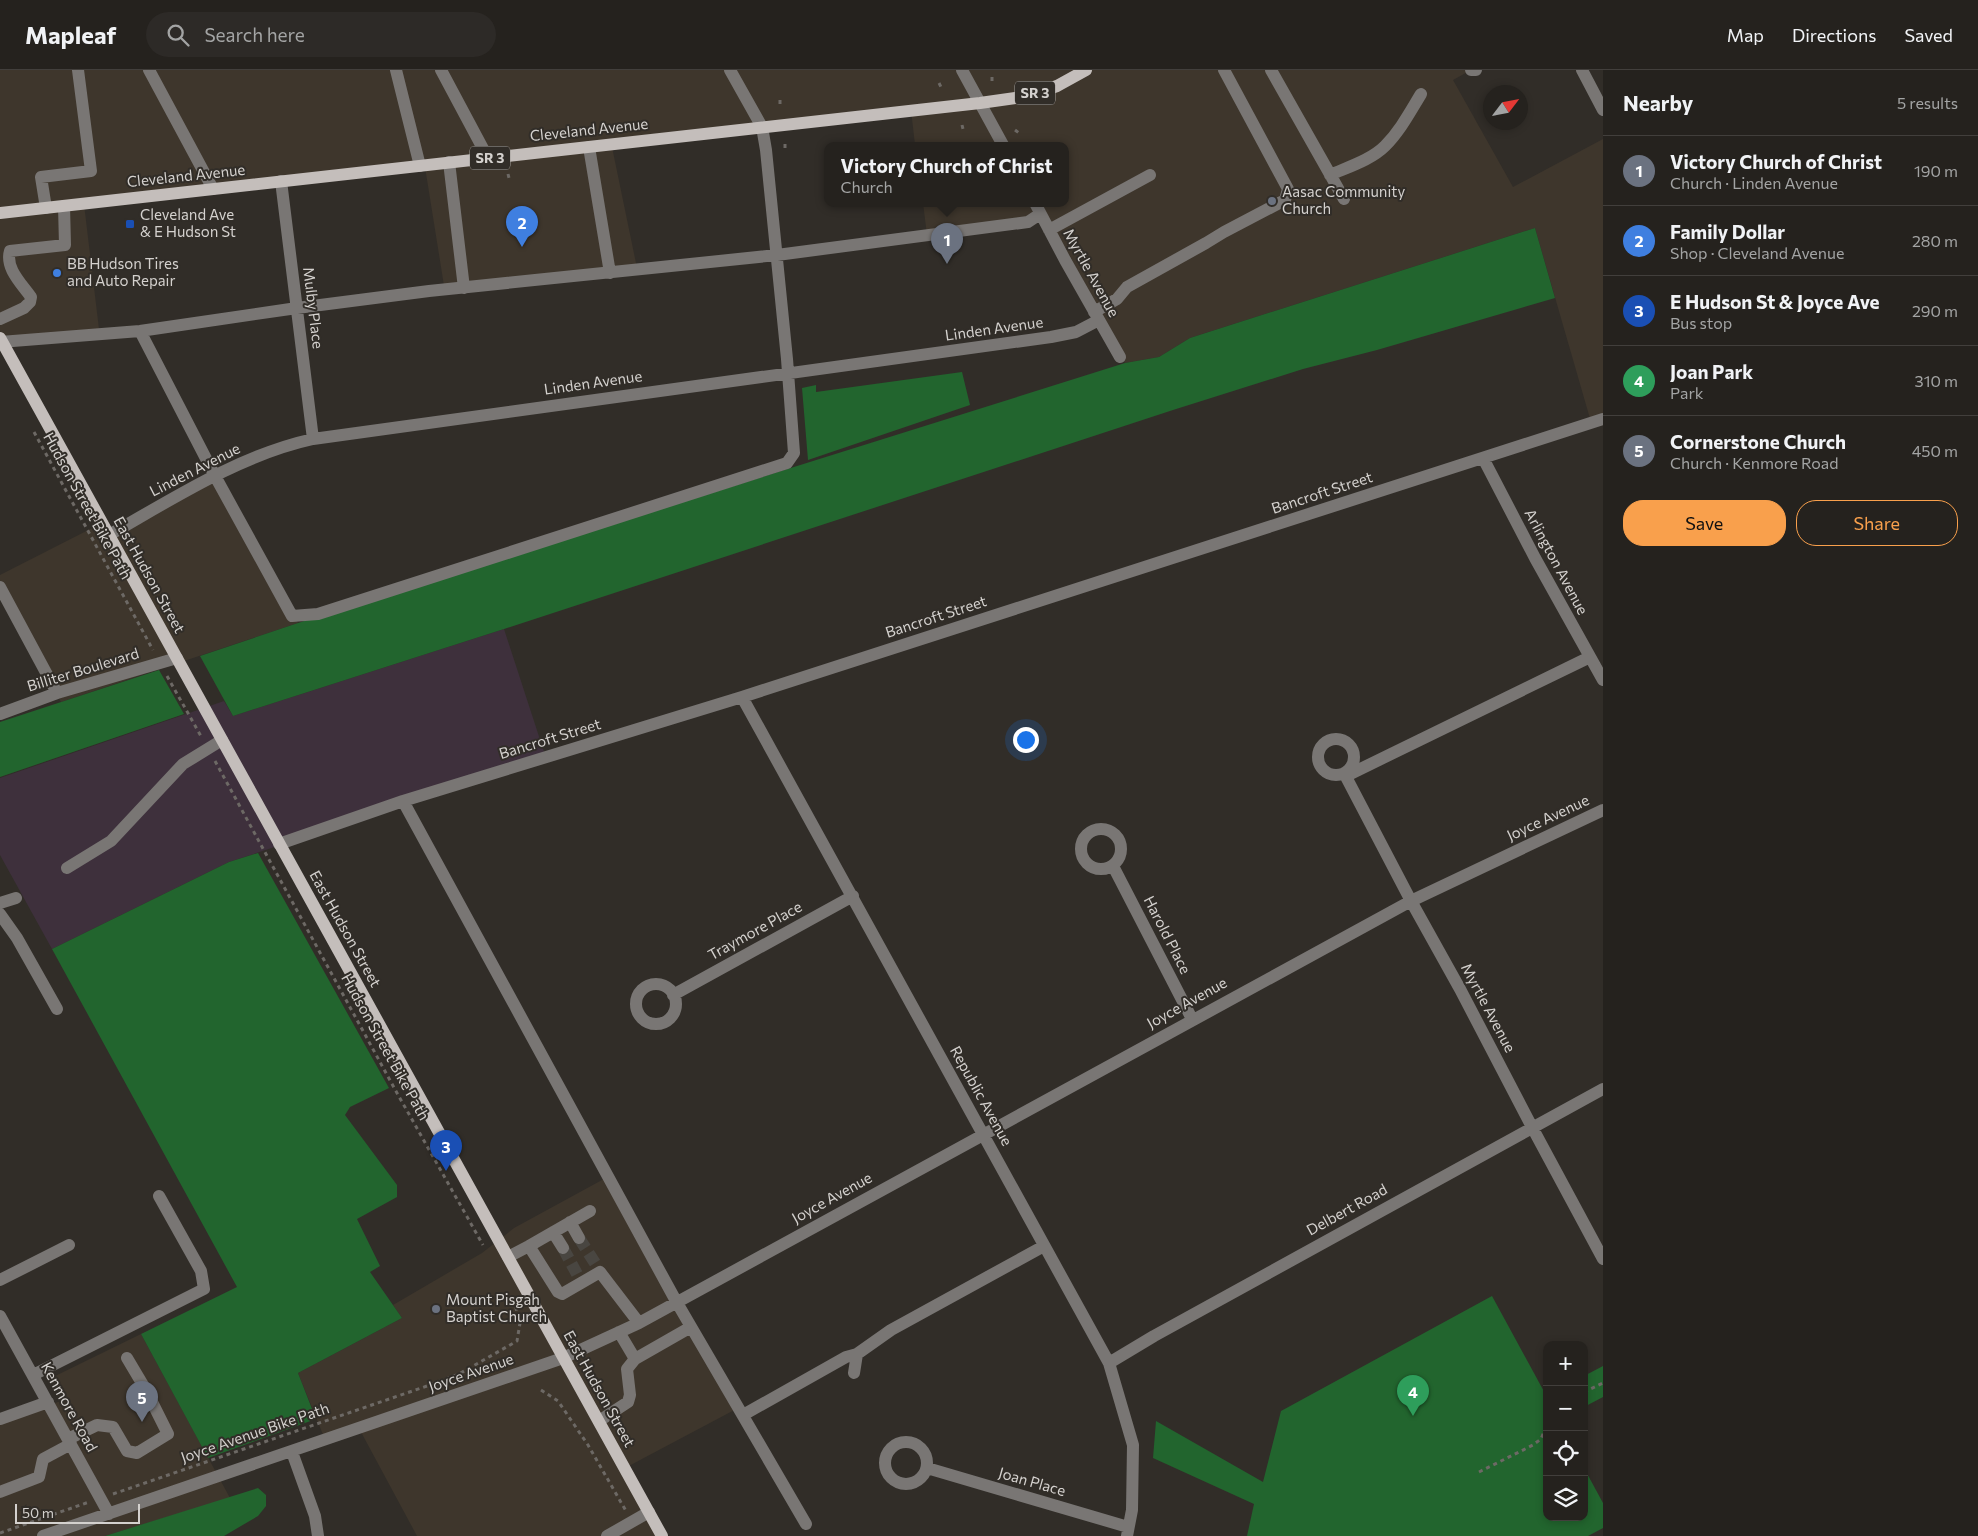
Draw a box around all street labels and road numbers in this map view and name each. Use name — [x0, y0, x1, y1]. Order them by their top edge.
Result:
road number: SR 3 — [1015, 82, 1055, 104]
street label: Cleveland Avenue — [529, 114, 649, 144]
road number: SR 3 — [470, 146, 510, 170]
street label: Cleveland Avenue — [126, 160, 246, 190]
street label: Myrtle Avenue — [1060, 225, 1124, 320]
street label: Mulby Place — [300, 266, 328, 350]
street label: Linden Avenue — [944, 312, 1044, 344]
street label: Linden Avenue — [543, 366, 643, 398]
street label: Hudson Street Bike Path — [40, 429, 136, 582]
street label: Linden Avenue — [146, 439, 243, 500]
street label: Bancroft Street — [1269, 467, 1375, 517]
street label: Arlington Avenue — [1521, 506, 1592, 618]
street label: East Hudson Street — [110, 513, 189, 636]
street label: Bancroft Street — [883, 591, 989, 641]
street label: Billiter Boulevard — [25, 643, 141, 695]
street label: Bancroft Street — [497, 714, 603, 762]
street label: Joyce Avenue — [1504, 790, 1592, 844]
street label: East Hudson Street — [306, 867, 385, 990]
street label: Harold Place — [1140, 892, 1195, 977]
street label: Traymore Place — [704, 897, 805, 963]
street label: Myrtle Avenue — [1458, 960, 1520, 1055]
street label: Hudson Street Bike Path — [338, 970, 434, 1123]
street label: Joyce Avenue — [1143, 973, 1230, 1032]
street label: Republic Avenue — [947, 1042, 1017, 1149]
street label: Joyce Avenue — [788, 1168, 875, 1227]
street label: Delbert Road — [1303, 1180, 1390, 1239]
street label: East Hudson Street — [560, 1327, 639, 1450]
street label: Joyce Avenue — [426, 1349, 516, 1395]
street label: Kenmore Road — [38, 1359, 102, 1454]
street label: Joyce Avenue Bike Path — [178, 1398, 331, 1466]
street label: Joan Place — [997, 1463, 1068, 1499]

